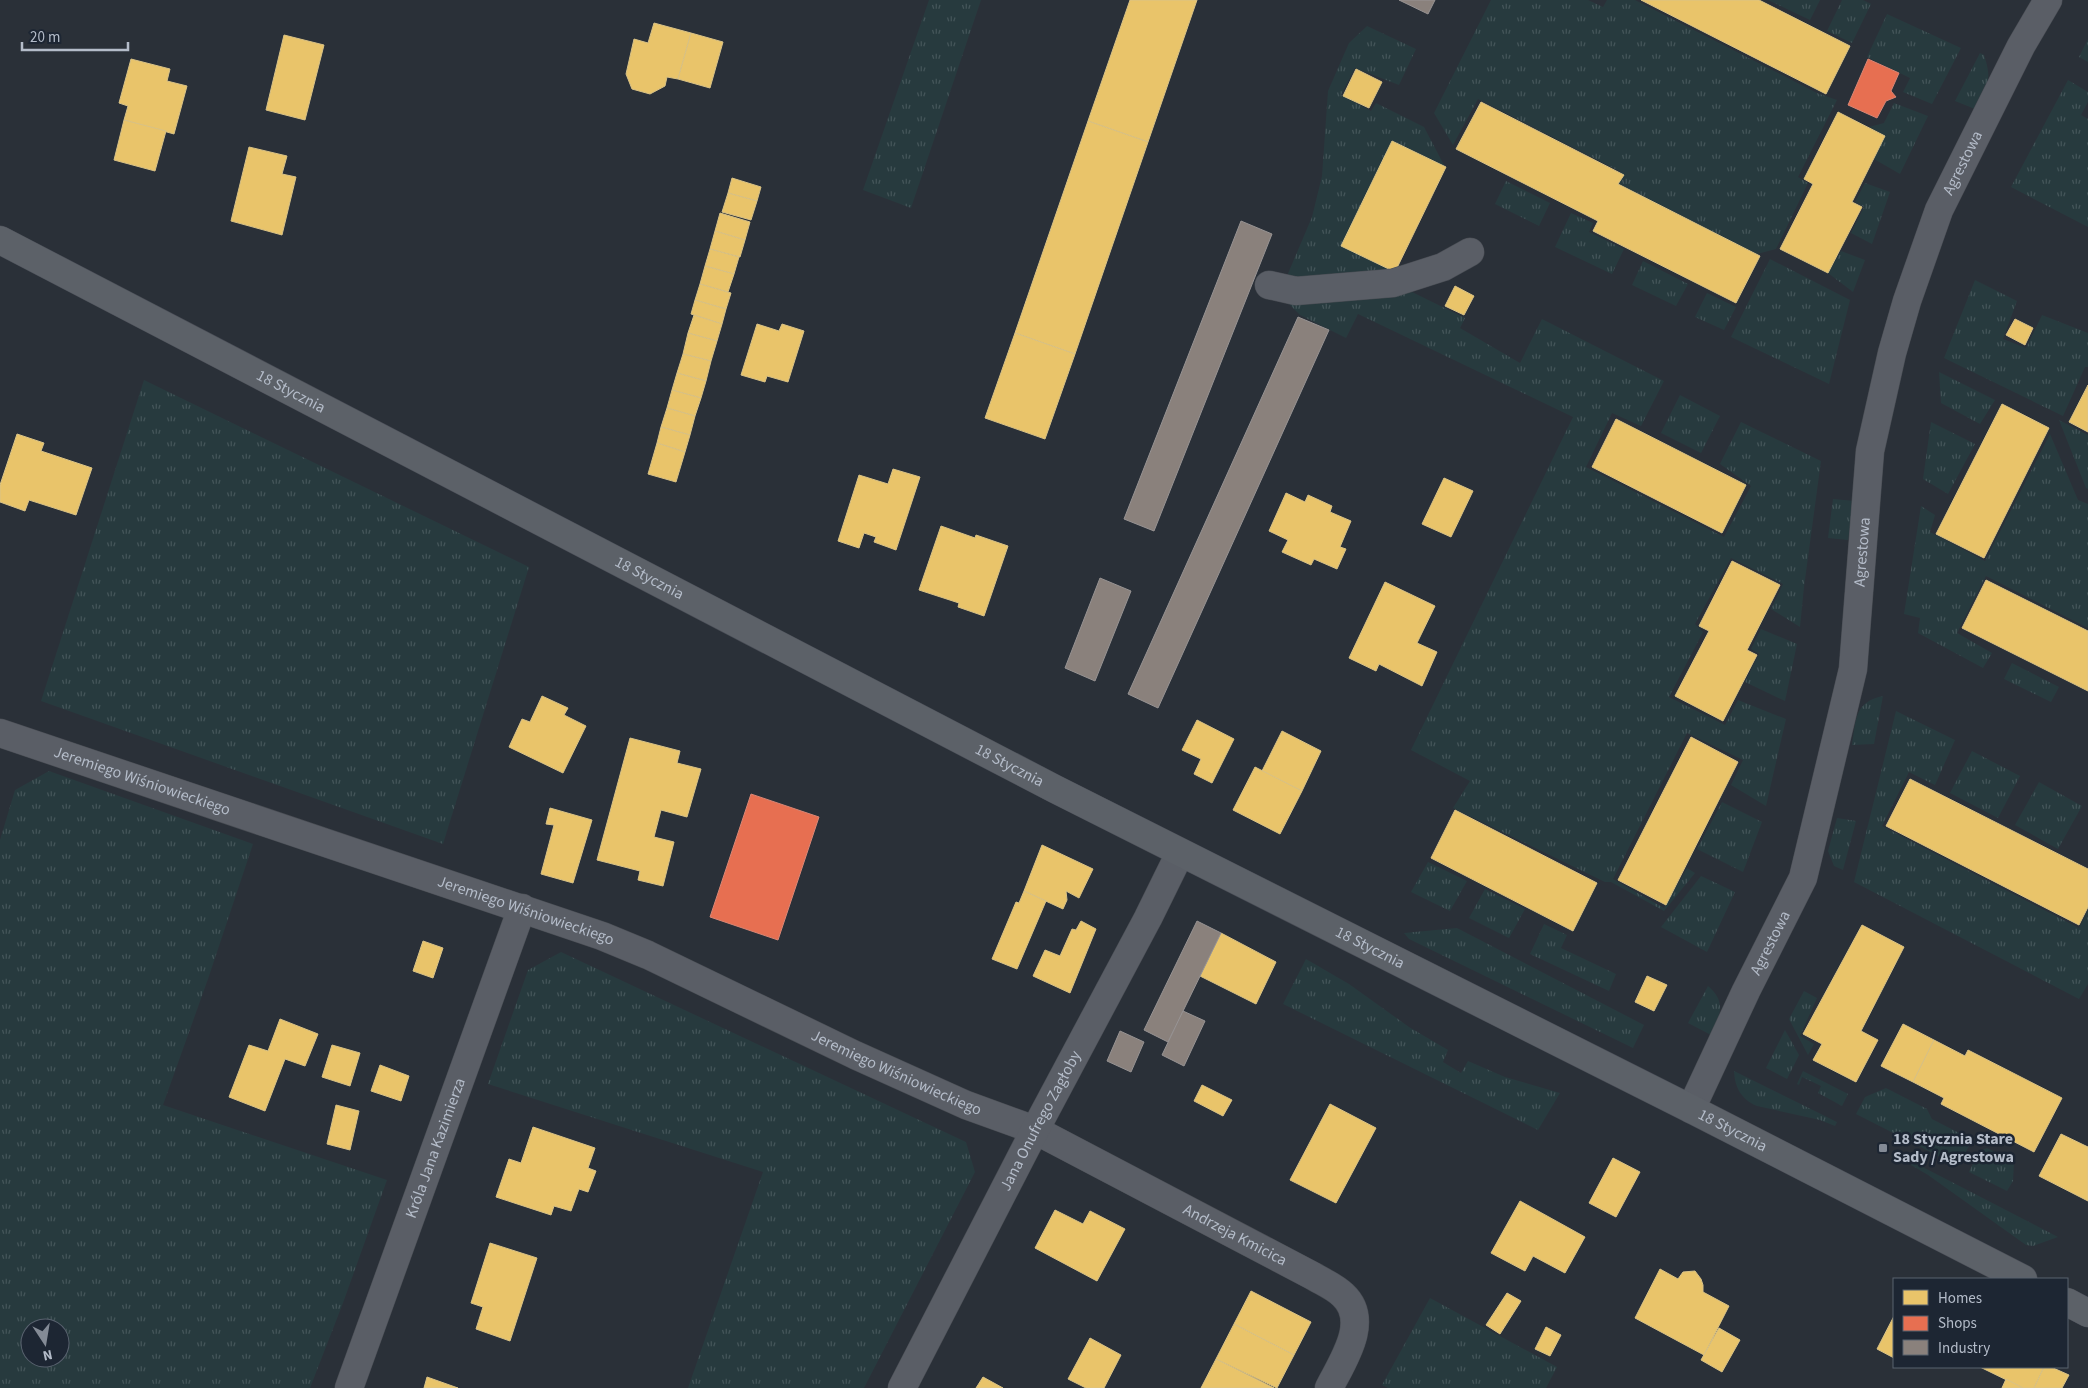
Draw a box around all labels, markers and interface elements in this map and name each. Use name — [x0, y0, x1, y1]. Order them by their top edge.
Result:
scale bar — [22, 20, 129, 52]
text: 20 m — [30, 27, 60, 48]
street label: Agrestowa — [1937, 127, 1988, 199]
street label: 18 Stycznia — [253, 364, 329, 418]
street label: Agrestowa — [1848, 516, 1876, 588]
street label: 18 Stycznia — [611, 551, 688, 605]
street label: 18 Stycznia — [971, 738, 1048, 792]
street label: Jeremiego Wiśniowieckiego — [51, 741, 233, 821]
street label: Jeremiego Wiśniowieckiego — [435, 870, 618, 951]
street label: Agrestowa — [1745, 907, 1796, 979]
street label: 18 Stycznia — [1332, 921, 1409, 974]
street label: Jeremiego Wiśniowieckiego — [807, 1024, 985, 1121]
street label: Jana Onufrego Zagłoby — [994, 1046, 1087, 1195]
street label: Króla Jana Kazimierza — [400, 1075, 471, 1221]
street label: 18 Stycznia — [1694, 1103, 1771, 1157]
place label: 18 Stycznia Stare Sady / Agrestowa — [1893, 1128, 2014, 1168]
marker: 18 Stycznia Stare Sady / Agrestowa — [1877, 1142, 1889, 1154]
street label: Andrzeja Kmicica — [1179, 1199, 1291, 1271]
legend — [1893, 1278, 2068, 1368]
text: Homes — [1938, 1288, 1982, 1309]
text: Shops — [1938, 1313, 1977, 1334]
north arrow — [20, 1318, 70, 1368]
text: Industry — [1938, 1338, 1990, 1359]
text: N — [41, 1344, 54, 1365]

